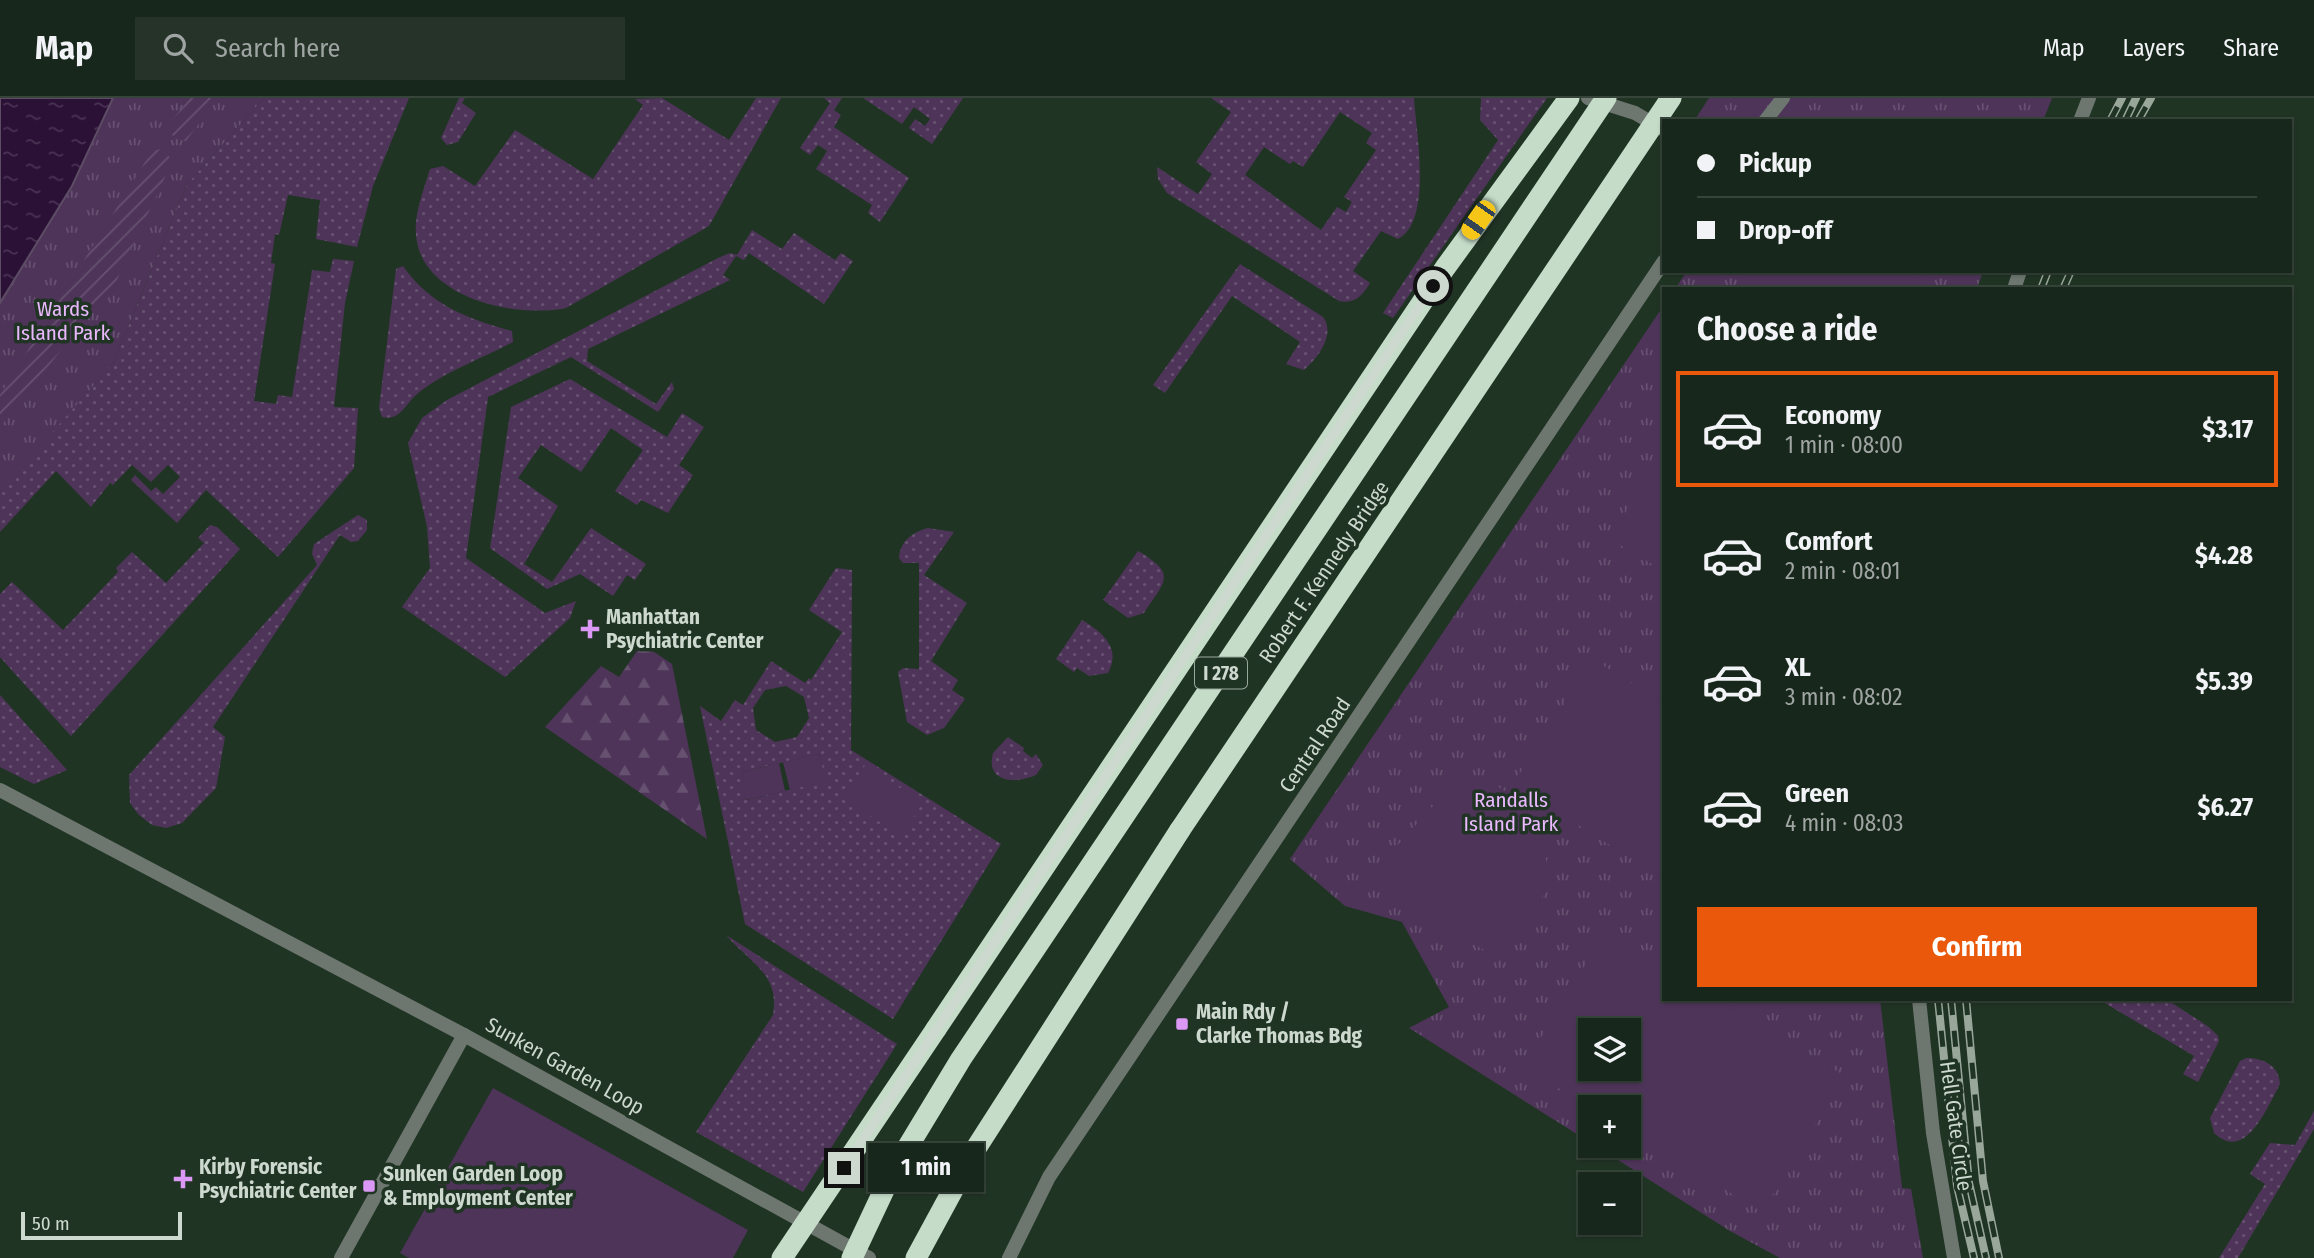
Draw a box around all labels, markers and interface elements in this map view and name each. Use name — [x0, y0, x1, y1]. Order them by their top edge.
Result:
search box — [135, 17, 625, 80]
text: Map — [35, 28, 93, 68]
icon: search — [159, 29, 197, 67]
text: Search here — [215, 33, 340, 64]
text: Map — [2043, 34, 2085, 62]
text: Layers — [2123, 34, 2185, 62]
text: Share — [2223, 34, 2279, 62]
text: Pickup — [1739, 148, 1812, 179]
car — [1458, 197, 1499, 243]
text: Drop-off — [1739, 215, 1832, 246]
route start — [1417, 270, 1449, 302]
park label: Wards Island Park — [16, 296, 111, 346]
text: Choose a ride — [1697, 310, 1878, 348]
icon: car — [1701, 398, 1764, 461]
text: Economy — [1785, 400, 1881, 431]
text: $3.17 — [2202, 414, 2253, 445]
text: 1 min · 08:00 — [1785, 431, 1903, 459]
street label: Robert F. Kennedy Bridge — [1253, 476, 1395, 668]
icon: car — [1701, 524, 1764, 587]
text: Comfort — [1785, 526, 1873, 557]
text: $4.28 — [2195, 540, 2253, 571]
text: 2 min · 08:01 — [1785, 557, 1901, 585]
place label: Manhattan Psychiatric Center — [606, 604, 764, 654]
marker: Manhattan Psychiatric Center — [580, 619, 600, 639]
icon: car — [1701, 650, 1764, 713]
text: XL — [1785, 652, 1811, 683]
road number: I 278 — [1195, 658, 1247, 688]
text: $5.39 — [2195, 666, 2253, 697]
text: 3 min · 08:02 — [1785, 683, 1902, 711]
street label: Central Road — [1274, 692, 1356, 798]
icon: car — [1701, 776, 1764, 839]
text: Green — [1785, 778, 1849, 809]
park label: Randalls Island Park — [1464, 787, 1559, 837]
text: $6.27 — [2198, 792, 2253, 823]
text: 4 min · 08:03 — [1785, 809, 1903, 837]
button: Confirm — [1697, 907, 2257, 987]
place label: Main Rdy / Clarke Thomas Bdg — [1196, 999, 1363, 1049]
street label: Sunken Garden Loop — [481, 1012, 649, 1120]
marker: Main Rdy / Clarke Thomas Bdg — [1174, 1016, 1190, 1032]
map controls — [1578, 1018, 1641, 1235]
button: layers — [1578, 1018, 1641, 1081]
street label: Hell Gate Circle — [1934, 1059, 1978, 1193]
button: + — [1578, 1095, 1641, 1158]
callout: 1 min — [868, 1144, 984, 1192]
route end — [828, 1152, 860, 1184]
text: 1 min — [901, 1153, 951, 1181]
place label: Kirby Forensic Psychiatric Center — [199, 1154, 357, 1204]
place label: Sunken Garden Loop & Employment Center — [383, 1161, 573, 1211]
marker: Kirby Forensic Psychiatric Center — [173, 1169, 193, 1189]
button: − — [1578, 1172, 1641, 1235]
marker: Sunken Garden Loop & Employment Center — [361, 1178, 377, 1194]
scale bar — [21, 1209, 182, 1241]
text: 50 m — [32, 1212, 70, 1235]

